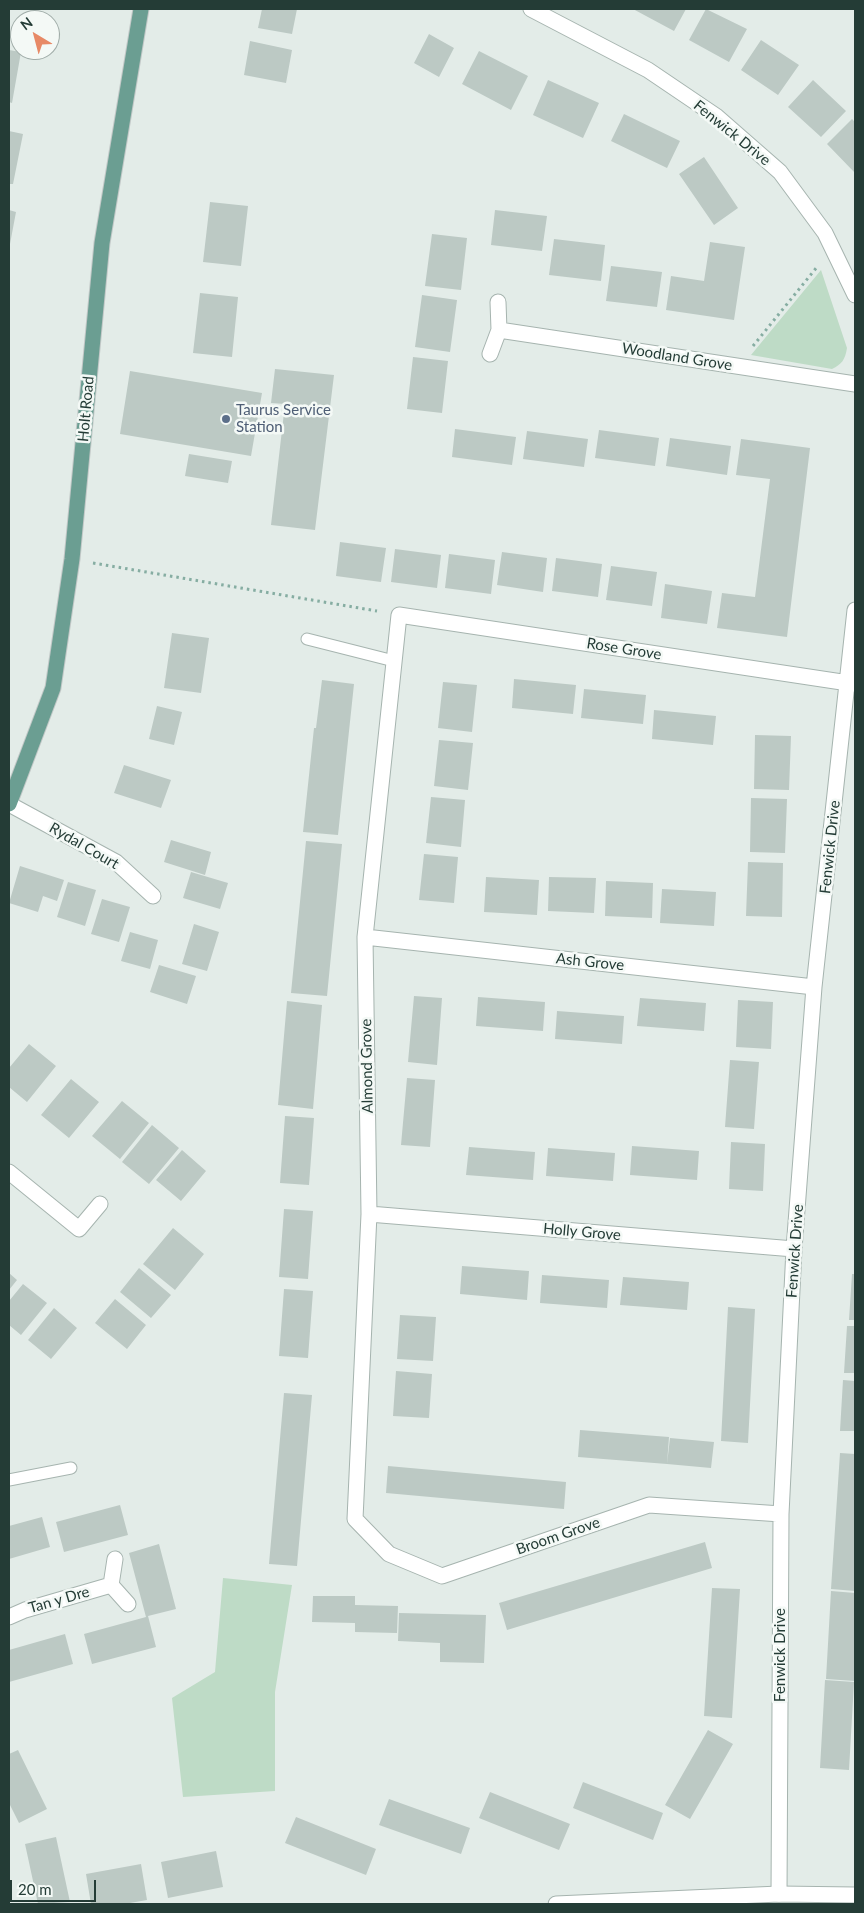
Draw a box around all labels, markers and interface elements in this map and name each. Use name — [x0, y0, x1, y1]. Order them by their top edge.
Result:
north arrow — [10, 10, 60, 60]
text: N — [17, 13, 36, 33]
street label: Fenwick Drive — [690, 96, 774, 170]
street label: Woodland Grove — [621, 339, 733, 375]
street label: Holt Road — [74, 375, 98, 443]
place label: Taurus Service Station — [236, 401, 331, 436]
marker: Taurus Service Station — [220, 413, 232, 425]
street label: Rose Grove — [585, 634, 663, 664]
street label: Fenwick Drive — [816, 799, 844, 895]
street label: Rydal Court — [46, 819, 122, 873]
street label: Ash Grove — [555, 949, 625, 975]
street label: Almond Grove — [357, 1018, 377, 1114]
street label: Fenwick Drive — [783, 1204, 807, 1298]
street label: Holly Grove — [542, 1220, 622, 1244]
street label: Broom Grove — [514, 1513, 602, 1559]
street label: Tan y Dre — [26, 1583, 92, 1617]
street label: Fenwick Drive — [771, 1608, 789, 1702]
scale bar — [12, 1870, 99, 1902]
text: 20 m — [18, 1880, 52, 1898]

